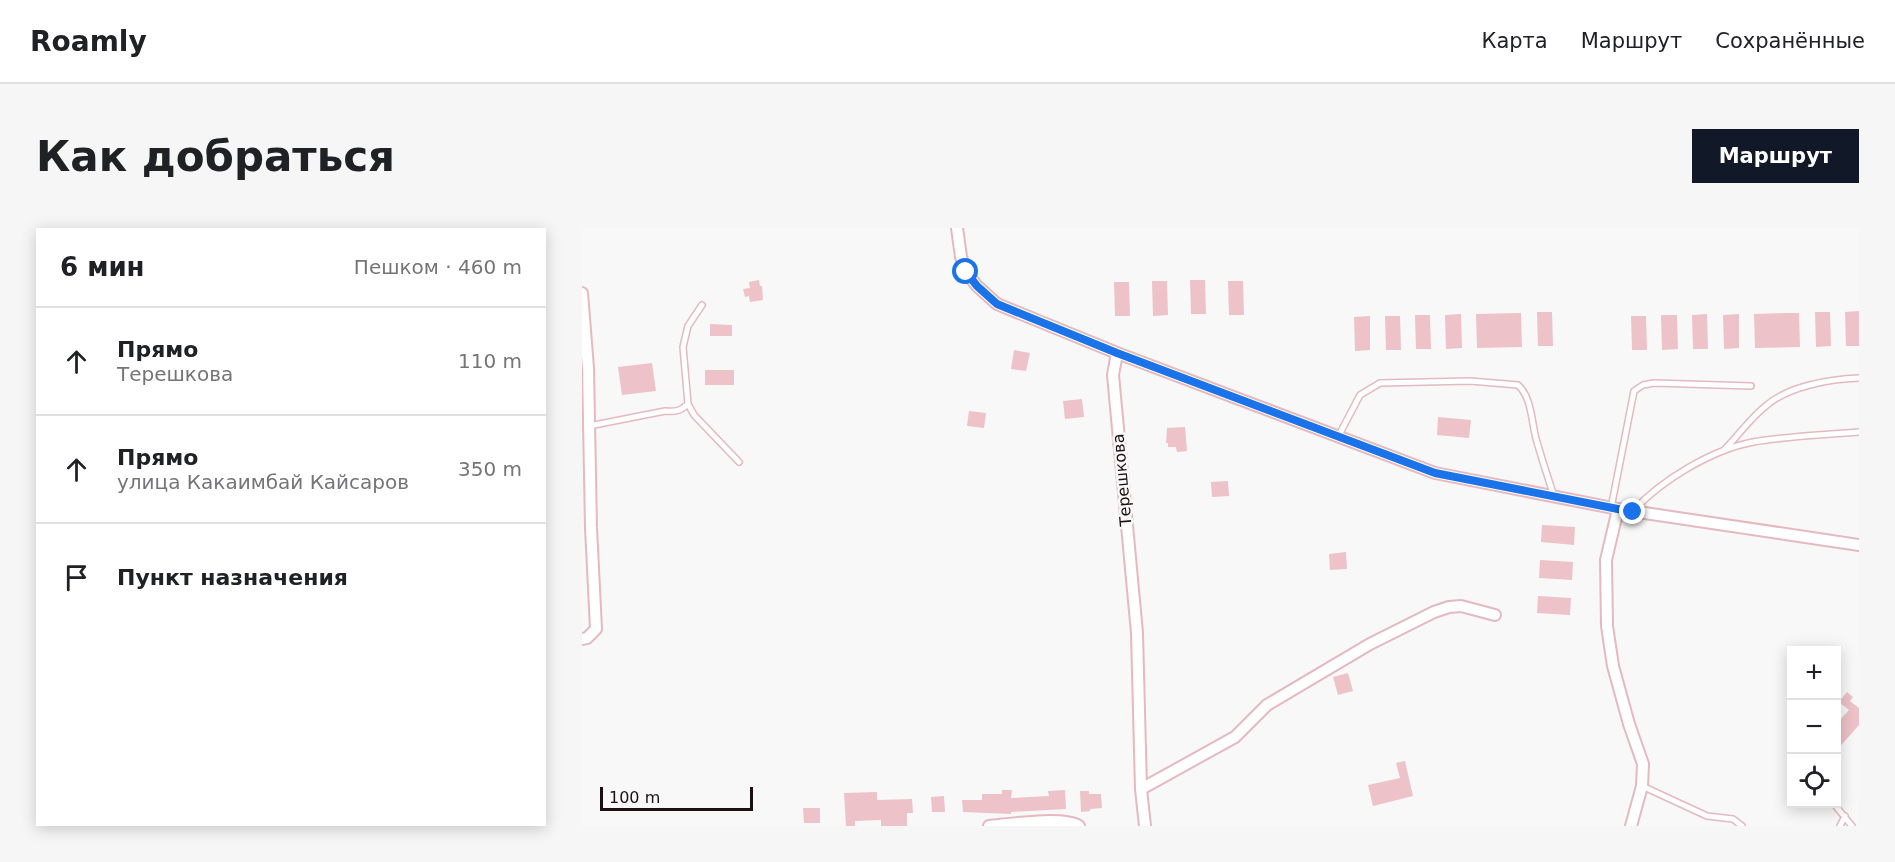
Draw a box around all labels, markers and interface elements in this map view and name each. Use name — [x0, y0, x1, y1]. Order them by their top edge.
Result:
text: Roamly — [30, 25, 147, 58]
text: Карта — [1482, 29, 1548, 53]
text: Маршрут — [1581, 29, 1682, 53]
text: Сохранённые — [1715, 29, 1865, 53]
button: Маршрут — [1692, 129, 1859, 183]
text: Как добраться — [36, 132, 395, 181]
text: 6 мин — [60, 252, 145, 282]
text: Пешком · 460 m — [354, 255, 522, 279]
route start — [952, 258, 978, 284]
text: Прямо — [117, 337, 198, 362]
icon: ahead — [60, 345, 93, 378]
text: 110 m — [458, 349, 522, 373]
text: Терешкова — [117, 362, 233, 386]
street label: Терешкова — [1108, 433, 1136, 528]
text: Прямо — [117, 445, 198, 470]
icon: ahead — [60, 453, 93, 486]
text: 350 m — [458, 457, 522, 481]
text: улица Какаимбай Кайсаров — [117, 470, 409, 494]
route end — [1619, 498, 1645, 524]
icon: arrive — [60, 561, 93, 594]
text: Пункт назначения — [117, 565, 348, 590]
map controls — [1787, 646, 1841, 808]
button: + — [1787, 646, 1841, 700]
button: − — [1787, 700, 1841, 754]
button: locate — [1787, 754, 1841, 808]
scale bar — [600, 784, 753, 812]
text: 100 m — [609, 788, 660, 807]

